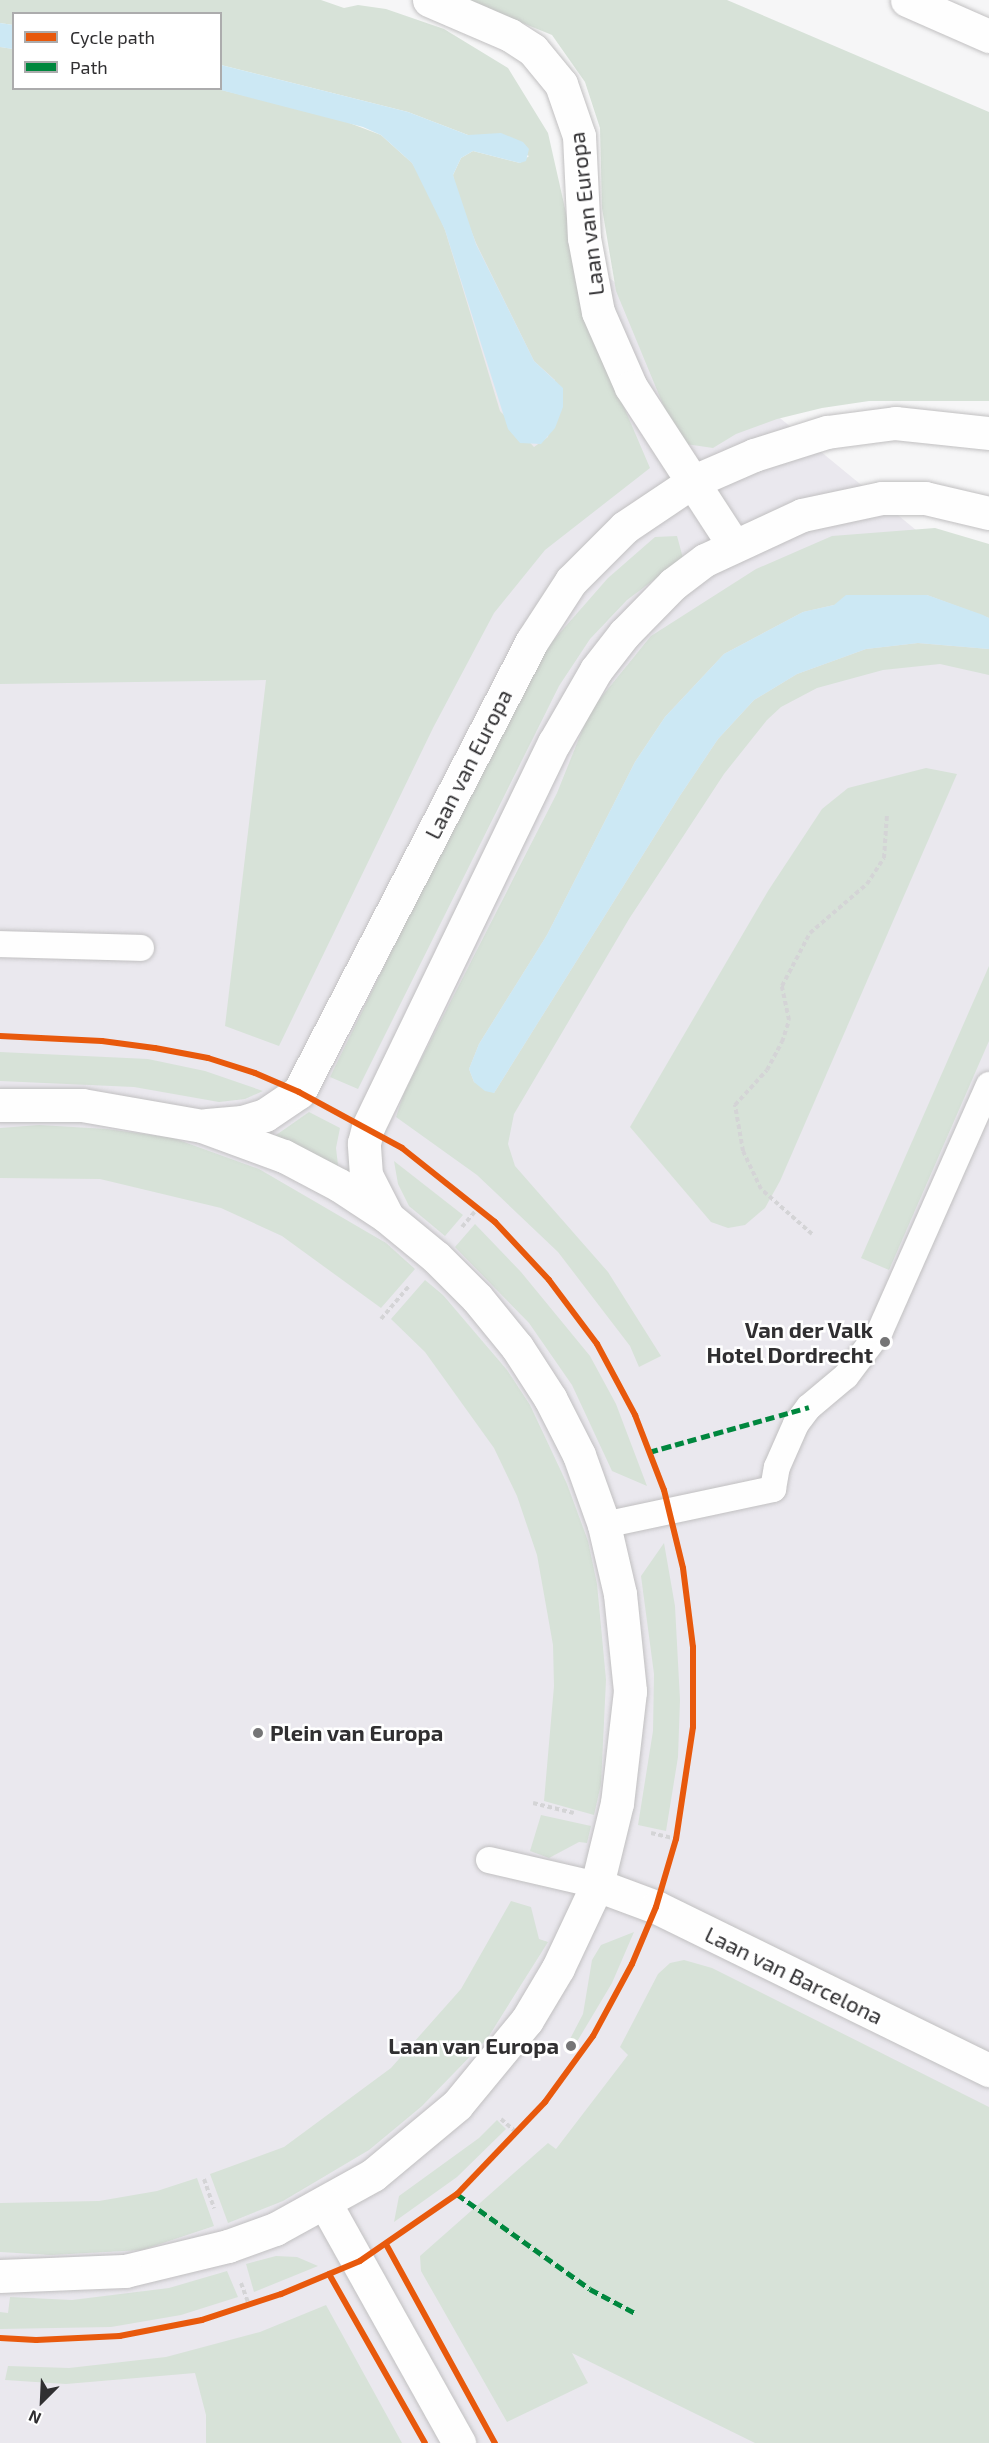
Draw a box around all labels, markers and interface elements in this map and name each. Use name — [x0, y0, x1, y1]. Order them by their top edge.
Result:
legend — [12, 12, 222, 90]
text: Cycle path — [70, 26, 155, 48]
text: Path — [70, 56, 108, 78]
street label: Laan van Europa — [563, 130, 609, 298]
street label: Laan van Europa — [419, 684, 517, 844]
place label: Van der Valk Hotel Dordrecht — [706, 1316, 873, 1368]
marker: Van der Valk Hotel Dordrecht — [878, 1335, 892, 1349]
place label: Plein van Europa — [270, 1720, 444, 1746]
marker: Plein van Europa — [251, 1726, 265, 1740]
street label: Laan van Barcelona — [701, 1920, 887, 2030]
place label: Laan van Europa — [388, 2033, 559, 2059]
marker: Laan van Europa — [564, 2039, 578, 2053]
north arrow — [12, 2371, 72, 2431]
text: N — [25, 2407, 44, 2429]

